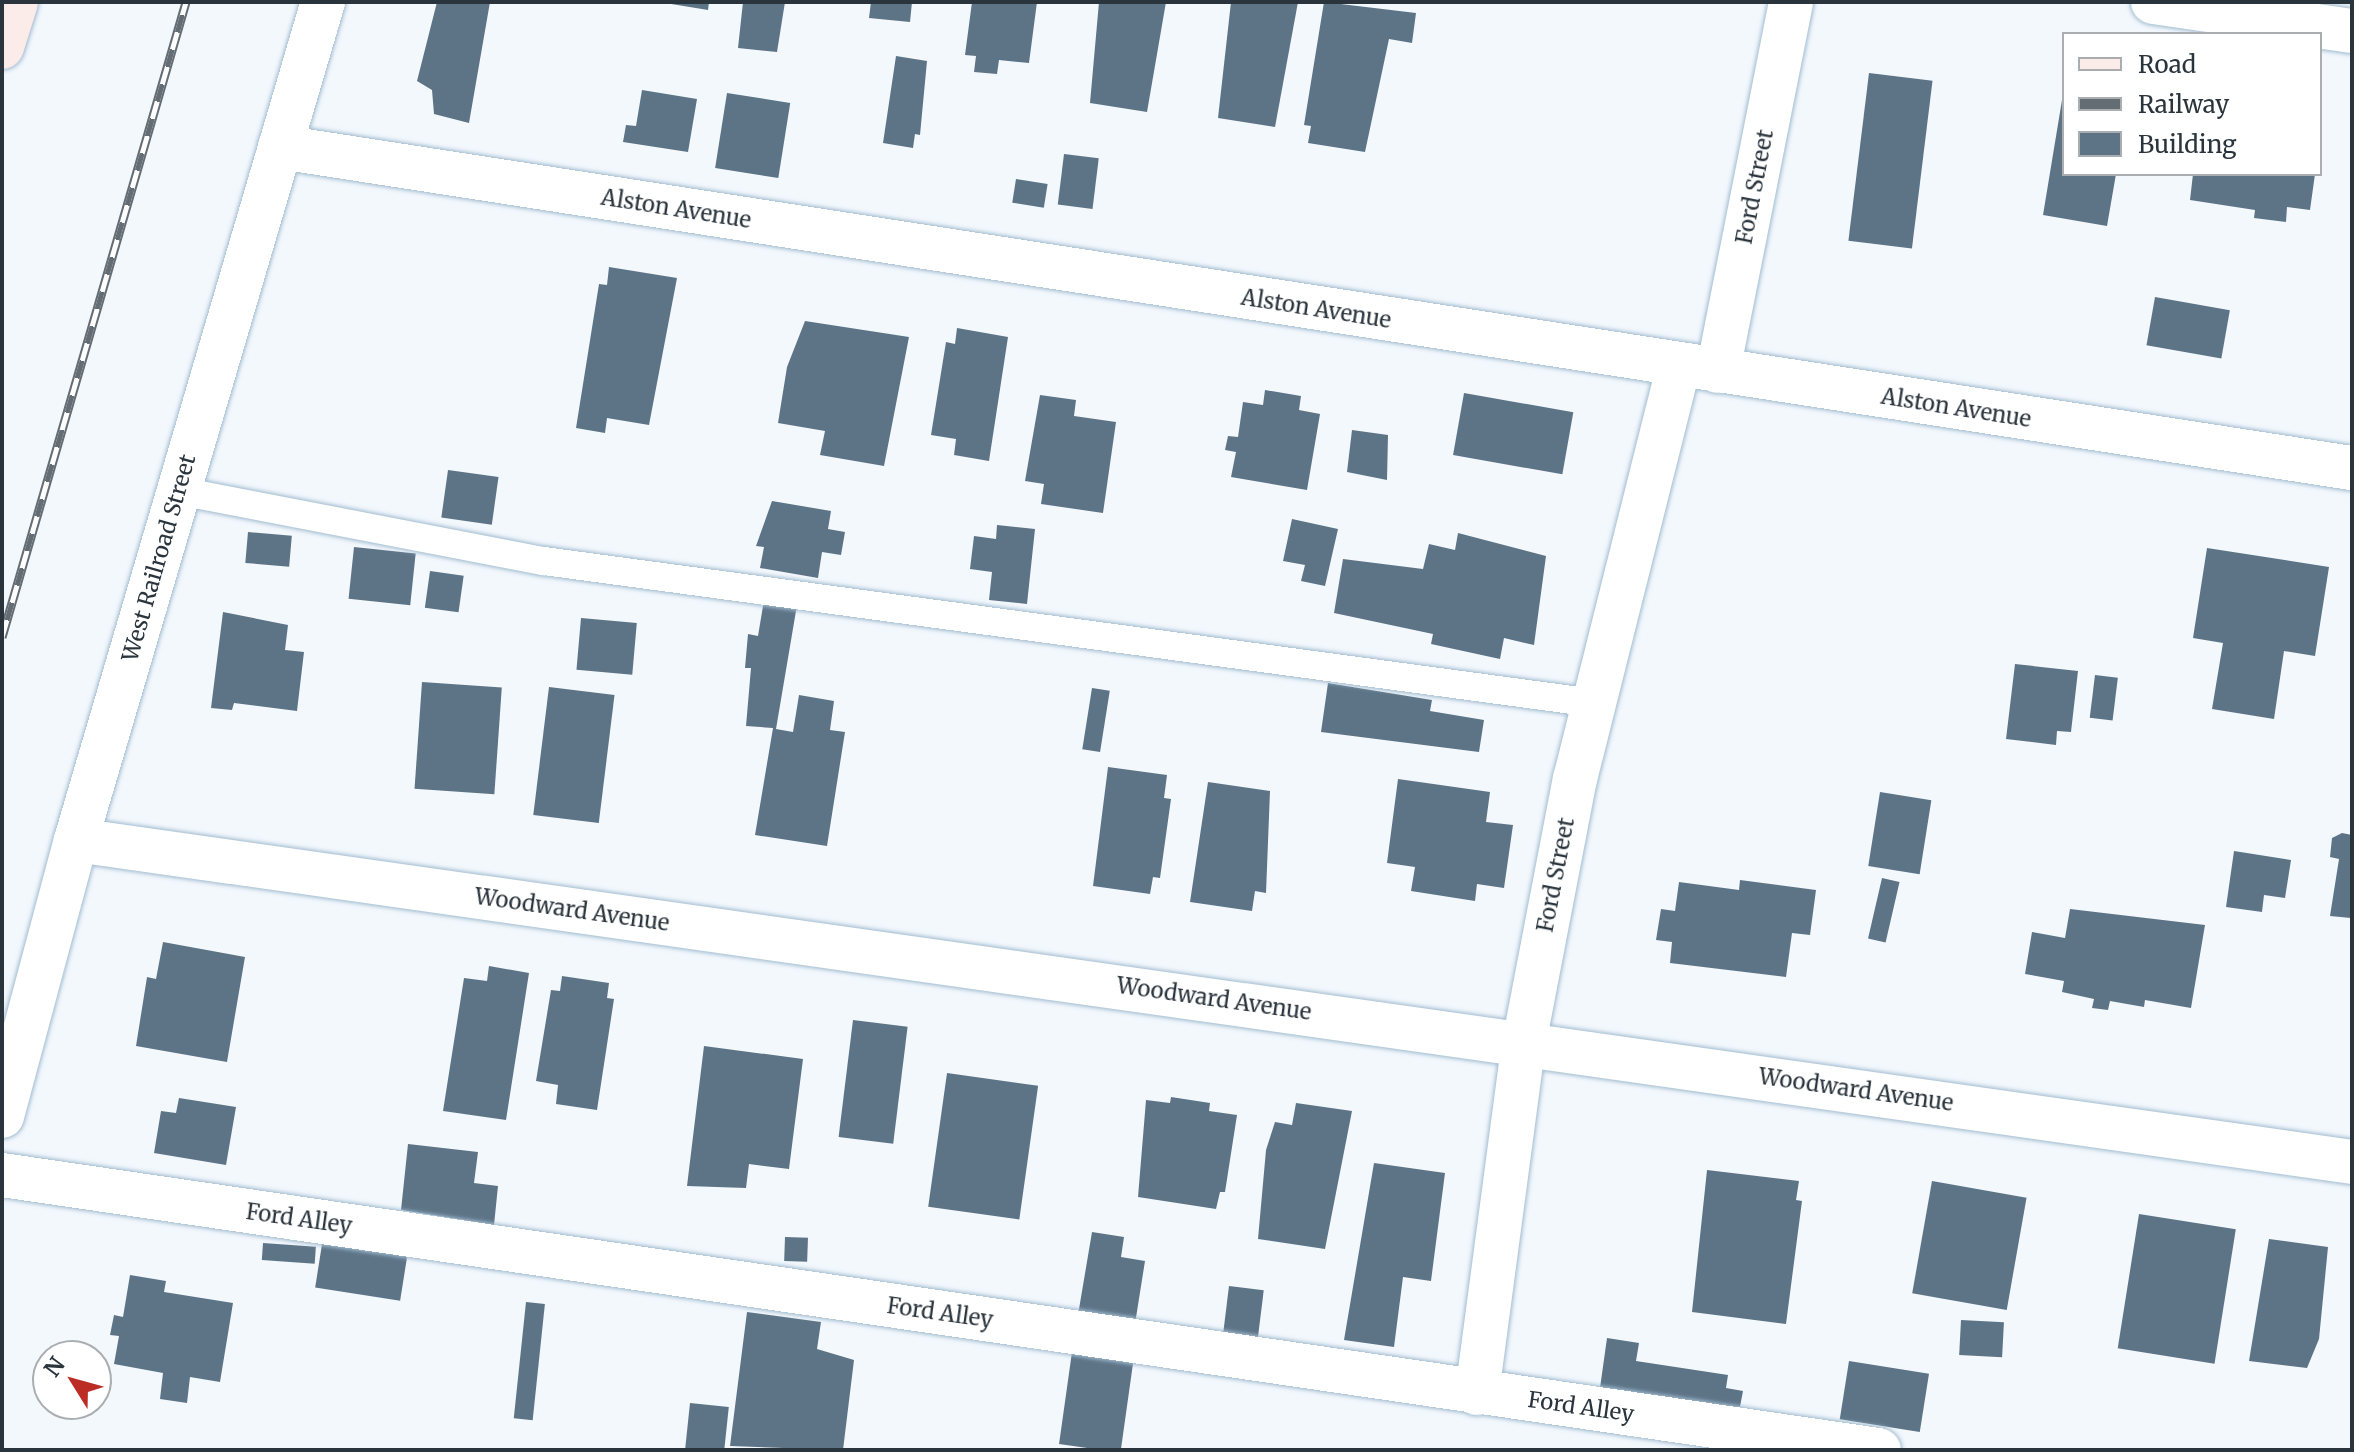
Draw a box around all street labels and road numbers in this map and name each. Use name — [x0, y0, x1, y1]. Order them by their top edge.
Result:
street label: Ford Street — [1731, 128, 1779, 246]
street label: Alston Avenue — [599, 184, 753, 234]
street label: Alston Avenue — [1239, 284, 1393, 334]
street label: Alston Avenue — [1879, 383, 2033, 433]
street label: West Railroad Street — [117, 451, 201, 665]
street label: Ford Street — [1532, 816, 1580, 934]
street label: Woodward Avenue — [473, 883, 671, 937]
street label: Woodward Avenue — [1115, 972, 1313, 1026]
street label: Woodward Avenue — [1757, 1063, 1955, 1117]
street label: Ford Alley — [244, 1198, 354, 1240]
street label: Ford Alley — [885, 1292, 995, 1334]
street label: Ford Alley — [1526, 1386, 1636, 1428]

